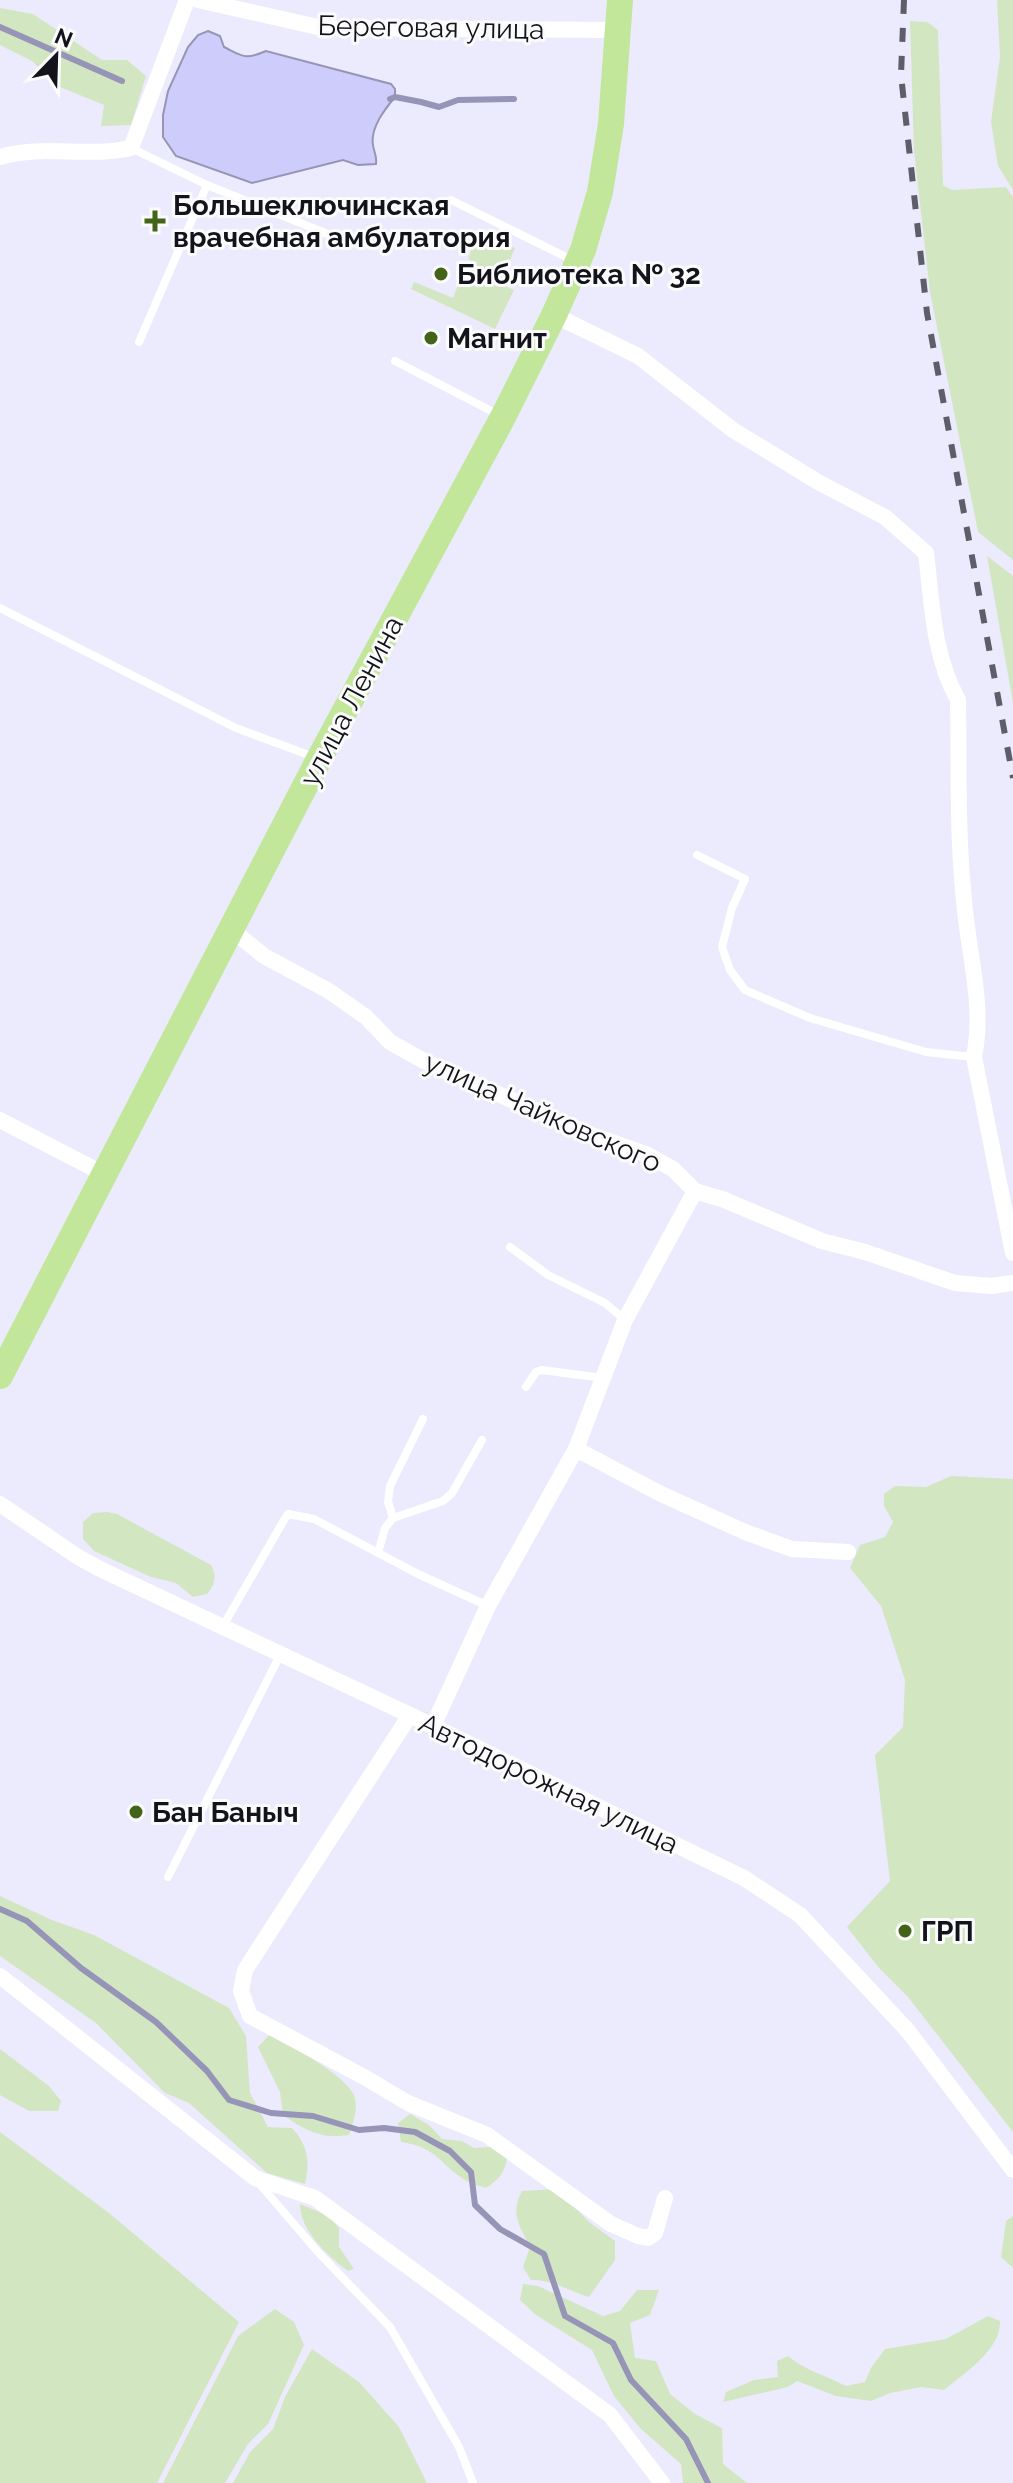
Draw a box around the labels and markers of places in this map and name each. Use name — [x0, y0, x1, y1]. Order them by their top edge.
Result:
place label: Большеключинская врачебная амбулатория — [173, 189, 510, 254]
marker: Большеключинская врачебная амбулатория — [144, 210, 166, 232]
place label: Библиотека № 32 — [457, 258, 701, 291]
marker: Библиотека № 32 — [432, 265, 450, 283]
place label: Магнит — [447, 322, 547, 355]
marker: Магнит — [422, 329, 440, 347]
place label: Бан Баныч — [152, 1796, 299, 1829]
marker: Бан Баныч — [127, 1803, 145, 1821]
place label: ГРП — [921, 1915, 974, 1948]
marker: ГРП — [896, 1922, 914, 1940]

